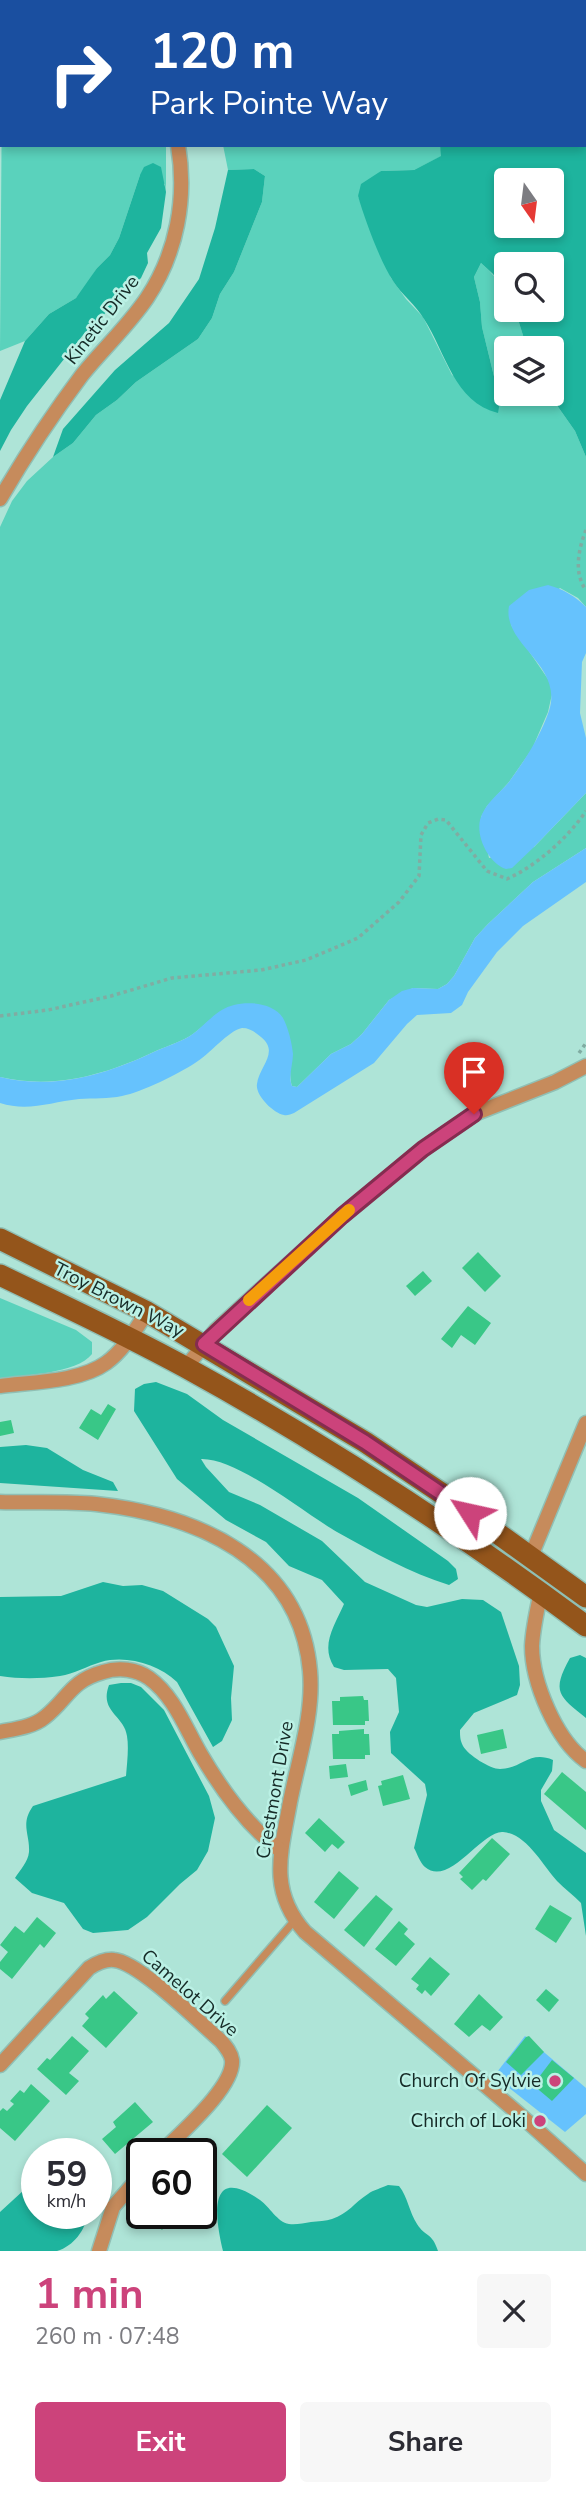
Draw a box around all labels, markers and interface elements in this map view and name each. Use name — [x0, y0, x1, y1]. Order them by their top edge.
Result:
text: 120 m — [150, 18, 294, 85]
icon: right — [35, 28, 126, 119]
text: Park Pointe Way — [150, 82, 388, 125]
north arrow — [494, 168, 564, 238]
map controls — [494, 168, 564, 406]
button: search — [494, 252, 564, 322]
street label: Kinetic Drive — [59, 270, 145, 370]
button: layers — [494, 336, 564, 406]
pin — [444, 1042, 504, 1114]
icon: arrive — [455, 1053, 493, 1091]
street label: Troy Brown Way — [49, 1256, 189, 1344]
position arrow — [433, 1476, 507, 1550]
street label: Crestmont Drive — [250, 1719, 300, 1861]
street label: Camelot Drive — [136, 1943, 244, 2043]
place label: Church Of Sylvie — [399, 2068, 541, 2094]
marker: Church Of Sylvie — [547, 2073, 563, 2089]
place label: Chirch of Loki — [410, 2108, 526, 2134]
marker: Chirch of Loki — [532, 2113, 548, 2129]
speed limit sign: 60 — [126, 2138, 217, 2229]
text: 59 — [45, 2151, 88, 2198]
text: km/h — [47, 2189, 86, 2213]
text: 1 min — [35, 2266, 144, 2323]
button: close — [477, 2274, 551, 2348]
text: 260 m · 07:48 — [35, 2321, 180, 2352]
button: Exit — [35, 2402, 286, 2482]
button: Share — [300, 2402, 551, 2482]

